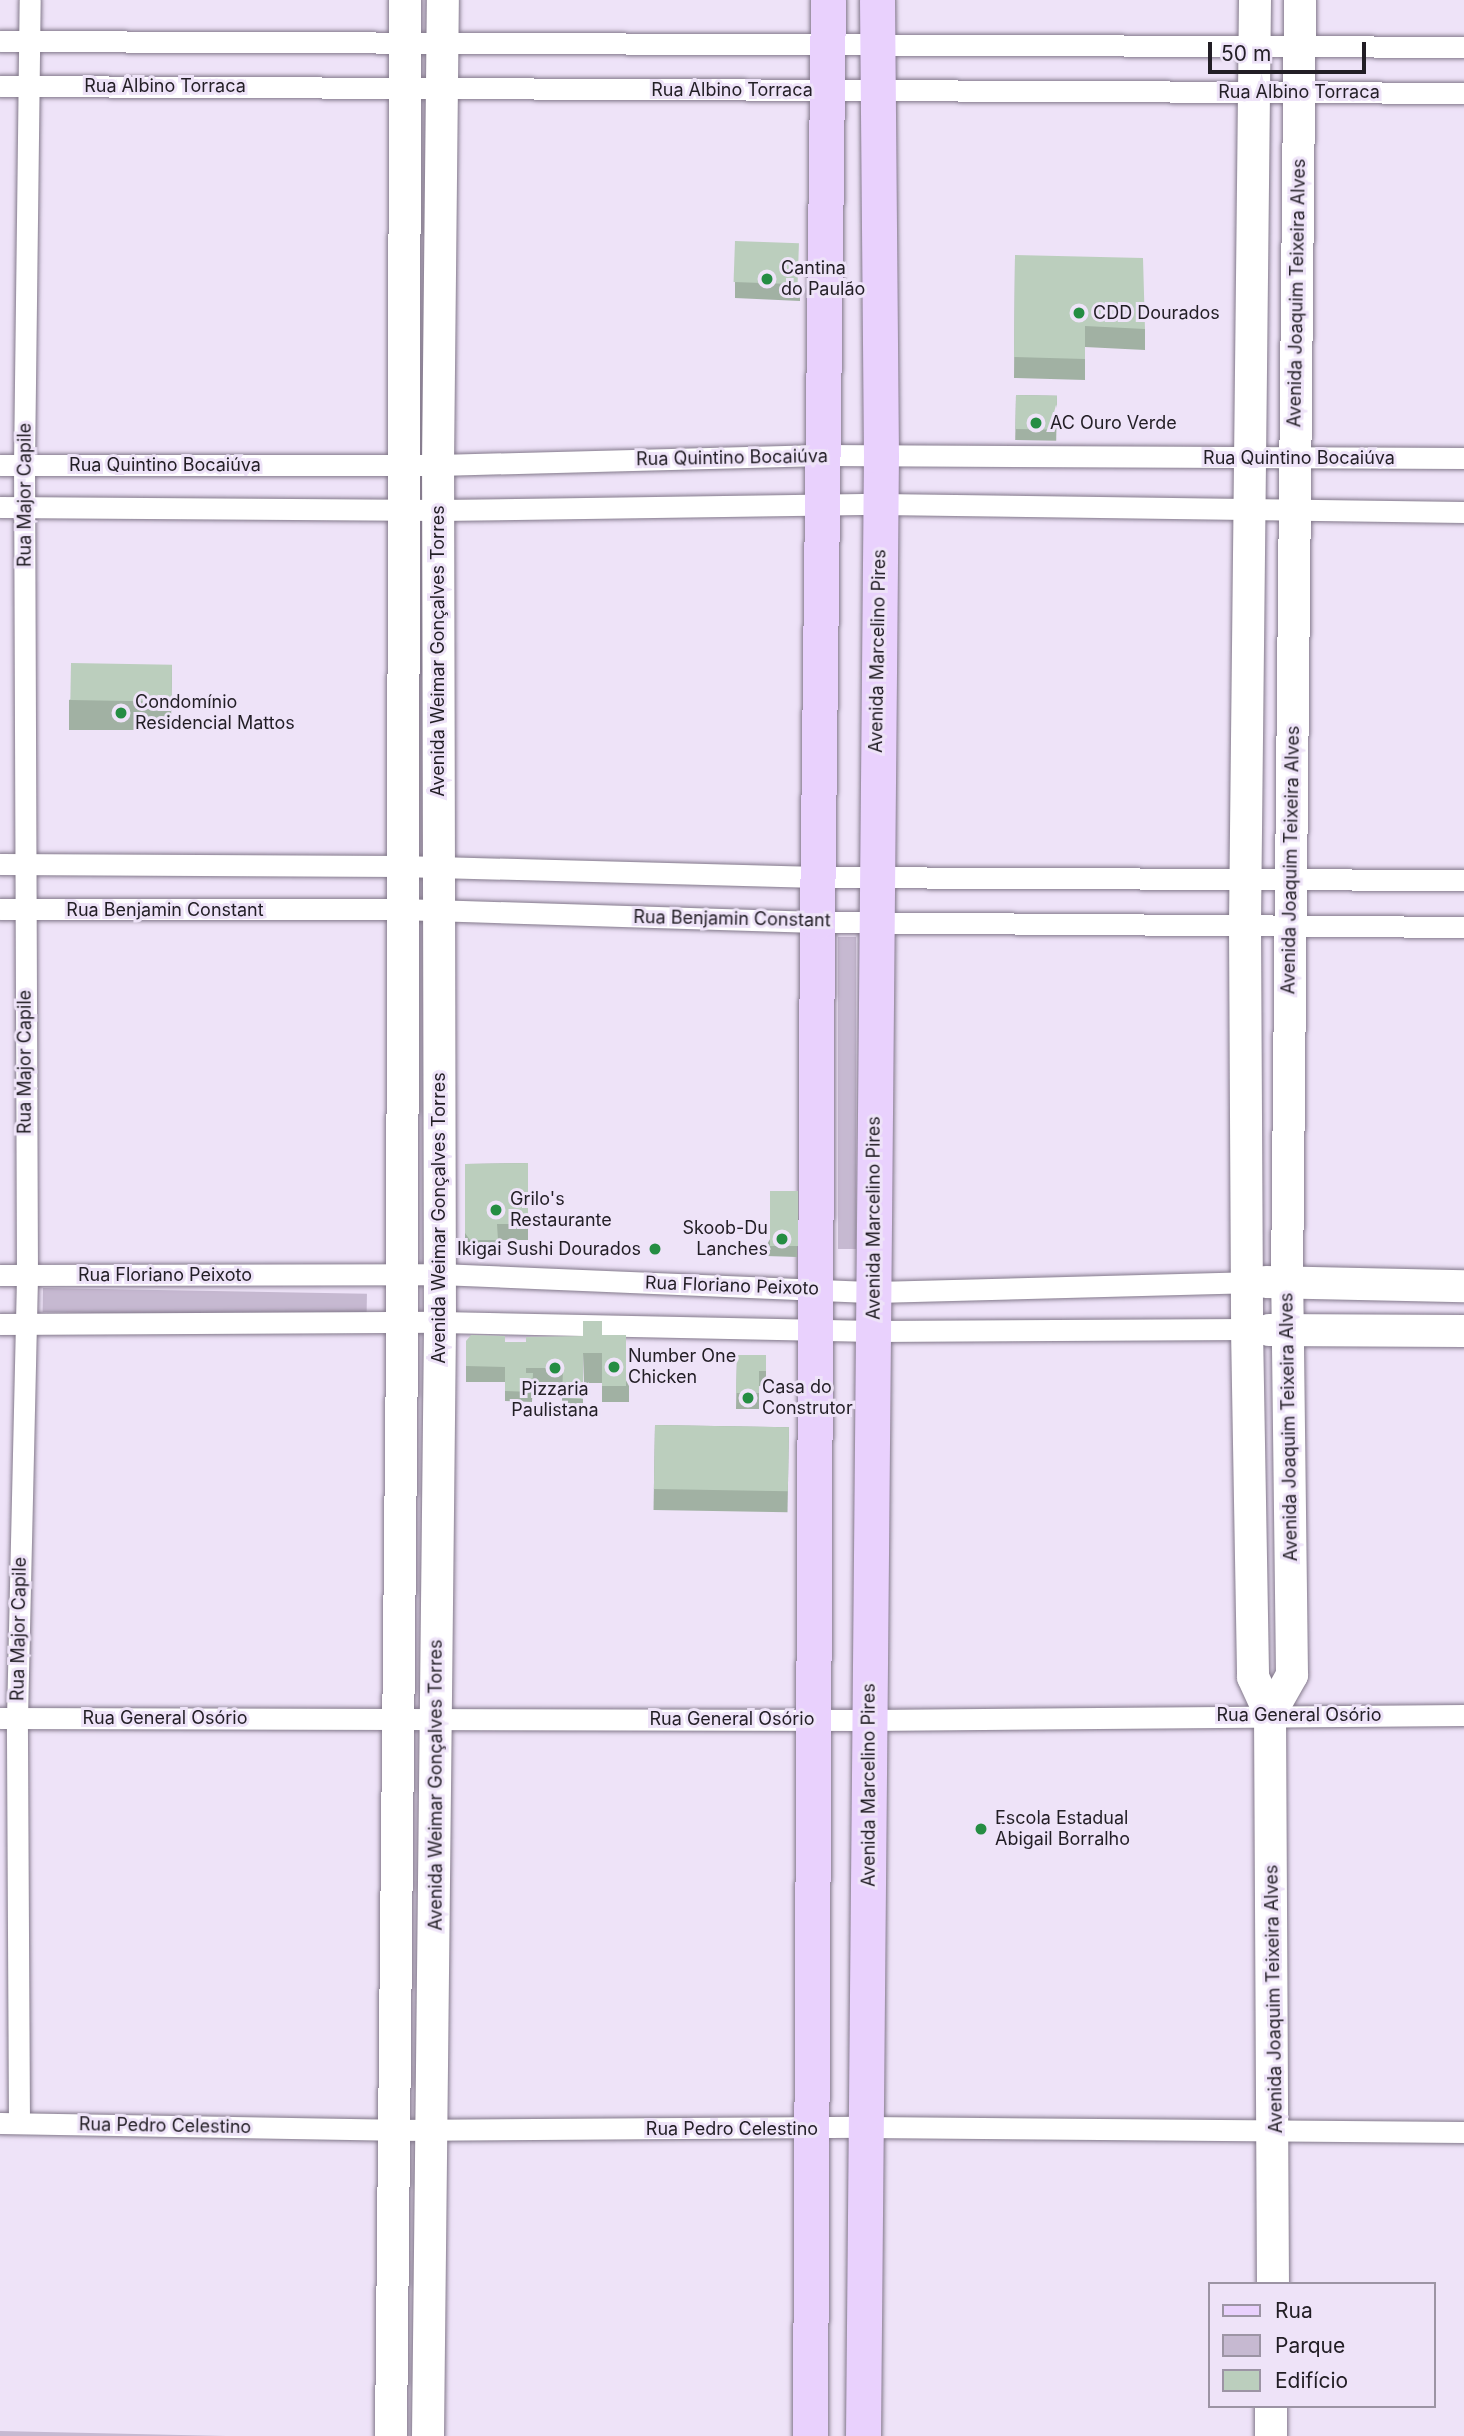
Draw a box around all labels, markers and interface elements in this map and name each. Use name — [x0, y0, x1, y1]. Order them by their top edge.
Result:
scale bar — [1212, 28, 1370, 72]
text: 50 m — [1221, 41, 1271, 66]
street label: Rua Albino Torraca — [84, 75, 246, 97]
street label: Rua Albino Torraca — [651, 79, 813, 101]
street label: Rua Albino Torraca — [1218, 81, 1380, 103]
street label: Avenida Joaquim Teixeira Alves — [1284, 158, 1310, 428]
place label: Cantina do Paulão — [781, 258, 865, 300]
marker: Cantina do Paulão — [759, 271, 775, 287]
place label: CDD Dourados — [1093, 302, 1220, 324]
marker: CDD Dourados — [1071, 305, 1087, 321]
place label: AC Ouro Verde — [1050, 412, 1177, 434]
marker: AC Ouro Verde — [1028, 415, 1044, 431]
street label: Rua Major Capile — [14, 423, 36, 567]
street label: Rua Quintino Bocaiúva — [636, 446, 828, 470]
street label: Rua Quintino Bocaiúva — [1203, 447, 1395, 469]
street label: Rua Quintino Bocaiúva — [69, 454, 261, 476]
street label: Avenida Weimar Gonçalves Torres — [427, 505, 449, 797]
street label: Avenida Marcelino Pires — [865, 549, 891, 753]
place label: Condomínio Residencial Mattos — [135, 692, 295, 734]
marker: Condomínio Residencial Mattos — [113, 705, 129, 721]
street label: Avenida Joaquim Teixeira Alves — [1278, 725, 1304, 995]
street label: Rua Benjamin Constant — [66, 899, 264, 921]
street label: Rua Benjamin Constant — [633, 906, 831, 932]
street label: Rua Major Capile — [14, 990, 36, 1134]
street label: Avenida Weimar Gonçalves Torres — [428, 1072, 450, 1364]
street label: Avenida Marcelino Pires — [863, 1116, 885, 1320]
place label: Grilo's Restaurante — [510, 1189, 612, 1232]
marker: Grilo's Restaurante — [488, 1202, 504, 1218]
place label: Skoob-Du Lanches — [682, 1218, 768, 1260]
marker: Skoob-Du Lanches — [774, 1231, 790, 1247]
place label: Ikigai Sushi Dourados — [457, 1238, 641, 1260]
marker: Ikigai Sushi Dourados — [647, 1241, 663, 1257]
street label: Rua Floriano Peixoto — [78, 1264, 252, 1286]
street label: Rua Floriano Peixoto — [645, 1272, 819, 1300]
street label: Avenida Joaquim Teixeira Alves — [1276, 1292, 1302, 1562]
place label: Number One Chicken — [628, 1346, 736, 1388]
marker: Number One Chicken — [606, 1359, 622, 1375]
marker: Pizzaria Paulistana — [547, 1360, 563, 1376]
place label: Casa do Construtor — [762, 1377, 853, 1420]
place label: Pizzaria Paulistana — [511, 1379, 599, 1422]
marker: Casa do Construtor — [740, 1390, 756, 1406]
street label: Rua Major Capile — [7, 1557, 31, 1701]
street label: Avenida Weimar Gonçalves Torres — [425, 1639, 447, 1931]
street label: Avenida Marcelino Pires — [858, 1683, 880, 1887]
street label: Rua General Osório — [1216, 1704, 1382, 1726]
street label: Rua General Osório — [82, 1707, 248, 1729]
street label: Rua General Osório — [649, 1708, 815, 1730]
place label: Escola Estadual Abigail Borralho — [995, 1808, 1130, 1850]
marker: Escola Estadual Abigail Borralho — [973, 1821, 989, 1837]
street label: Avenida Joaquim Teixeira Alves — [1261, 1864, 1287, 2134]
street label: Rua Pedro Celestino — [79, 2114, 251, 2138]
street label: Rua Pedro Celestino — [646, 2118, 818, 2140]
legend — [1208, 2282, 1436, 2408]
text: Rua — [1275, 2298, 1313, 2323]
text: Parque — [1275, 2333, 1345, 2358]
text: Edifício — [1275, 2368, 1348, 2393]

